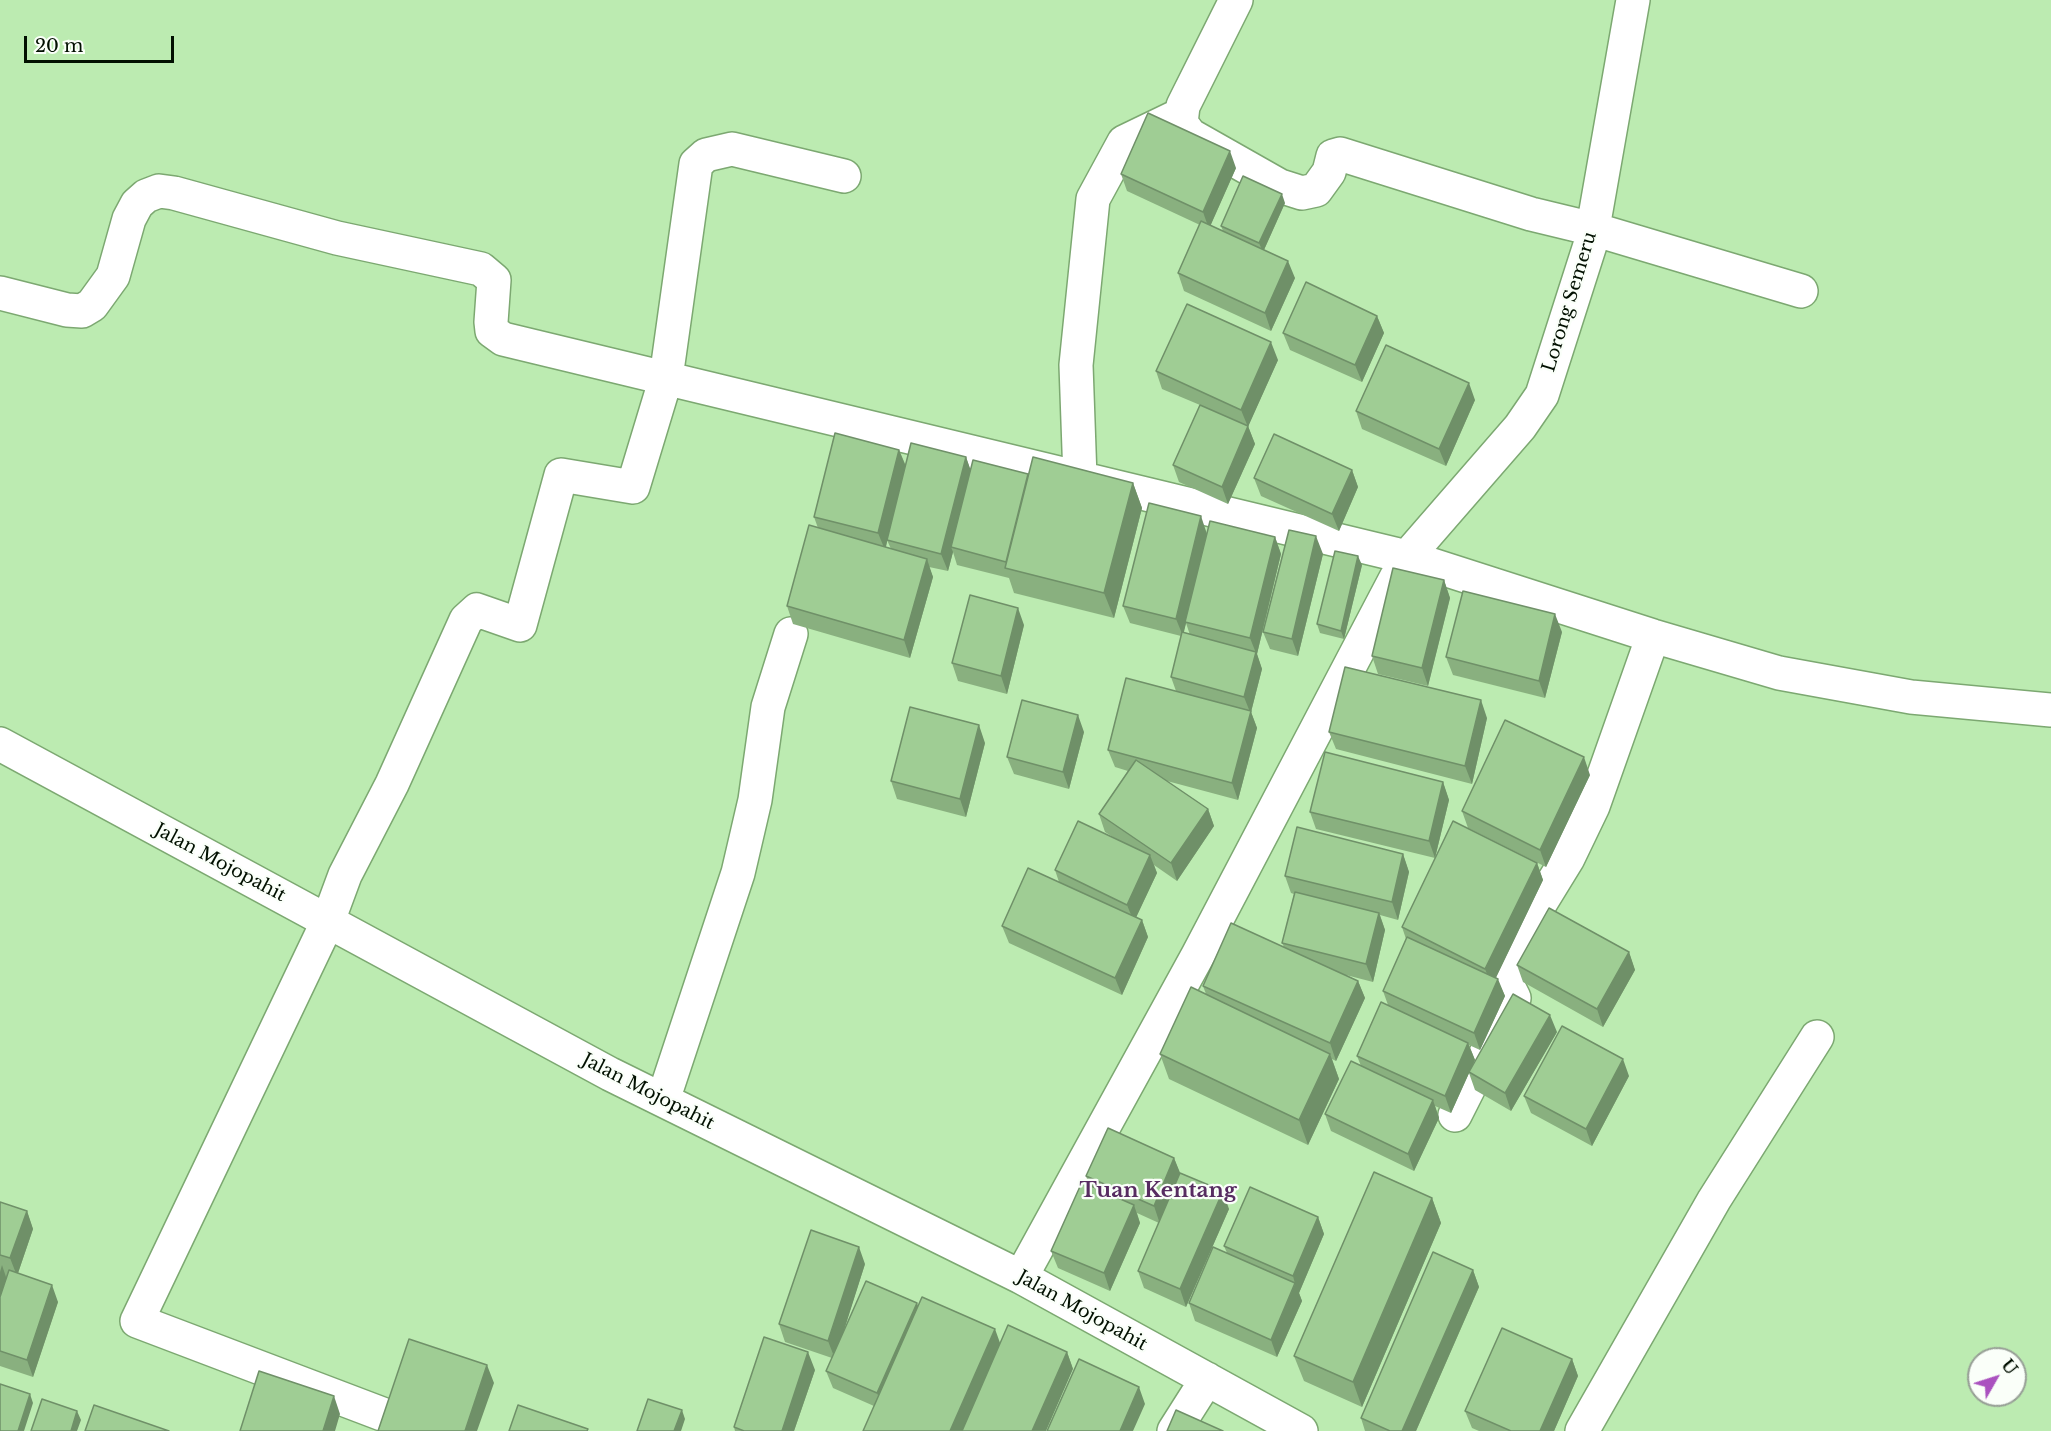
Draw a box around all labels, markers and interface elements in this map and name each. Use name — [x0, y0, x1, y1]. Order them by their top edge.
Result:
scale bar — [27, 24, 177, 62]
text: 20 m — [35, 35, 83, 57]
street label: Lorong Semeru — [1538, 229, 1602, 375]
street label: Jalan Mojopahit — [151, 819, 289, 907]
street label: Jalan Mojopahit — [578, 1049, 718, 1135]
district label: Tuan Kentang — [1079, 1178, 1237, 1204]
street label: Jalan Mojopahit — [1013, 1266, 1151, 1356]
north arrow — [1967, 1347, 2027, 1407]
text: U — [1997, 1355, 2022, 1379]

